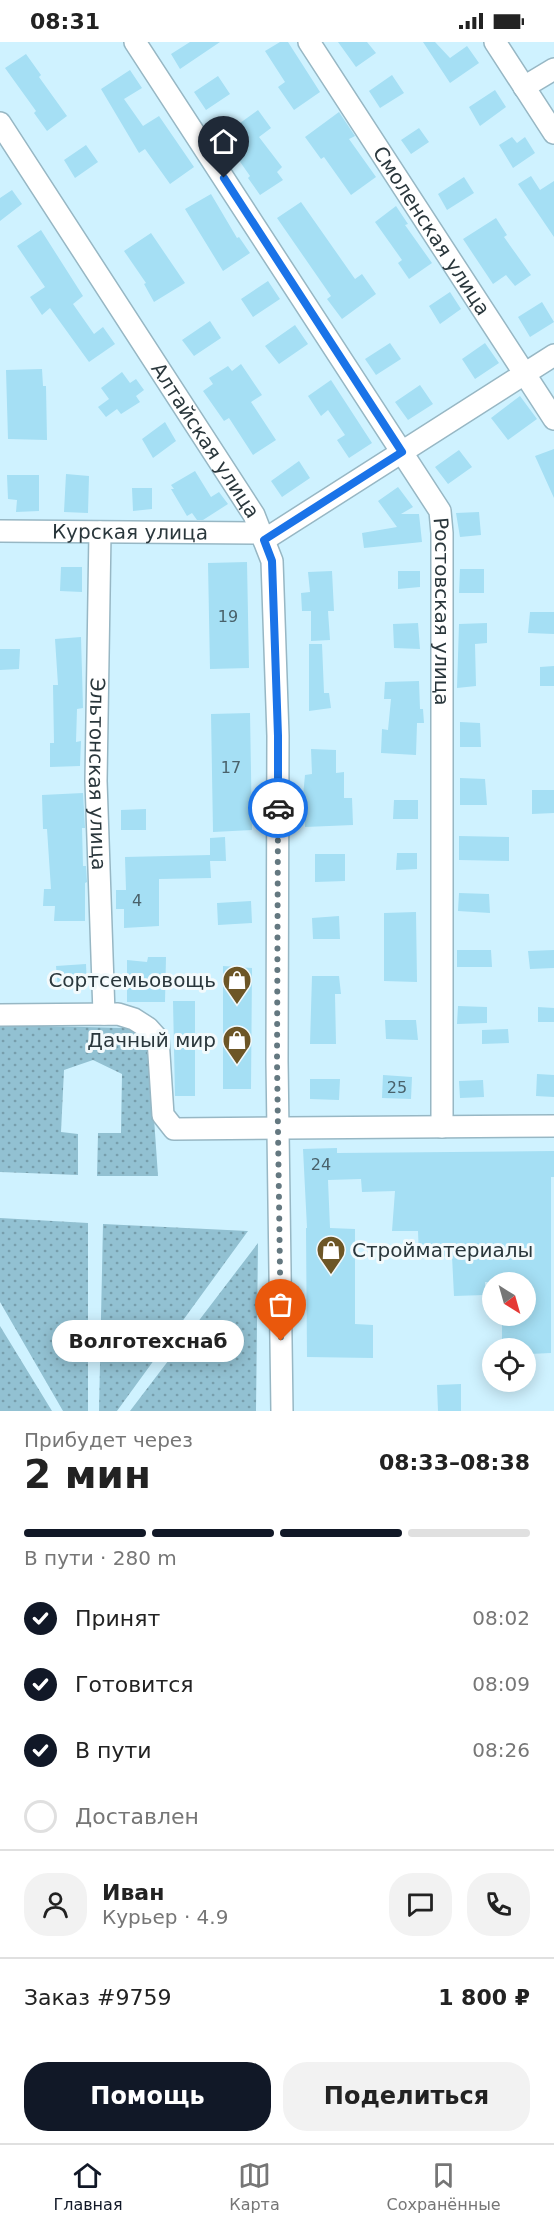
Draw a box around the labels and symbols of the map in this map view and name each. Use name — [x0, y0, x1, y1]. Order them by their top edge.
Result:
pin — [198, 116, 249, 178]
street label: Смоленская улица — [368, 142, 495, 320]
street label: Алтайская улица — [146, 358, 265, 523]
street label: Ростовская улица — [429, 516, 454, 706]
street label: Курская улица — [52, 519, 208, 545]
house number: 19 — [218, 607, 238, 626]
street label: Эльтонская улица — [84, 677, 111, 871]
house number: 17 — [221, 758, 241, 777]
courier — [248, 778, 308, 838]
house number: 4 — [132, 891, 142, 910]
shop icon: Сортсемьовощь — [221, 964, 253, 1006]
place label: Сортсемьовощь — [48, 968, 216, 992]
shop icon: Дачный мир — [221, 1024, 253, 1066]
place label: Дачный мир — [87, 1028, 216, 1052]
house number: 25 — [387, 1078, 407, 1097]
house number: 24 — [311, 1155, 331, 1174]
shop icon: Стройматериалы — [315, 1234, 347, 1276]
place label: Стройматериалы — [352, 1238, 533, 1262]
north arrow — [482, 1272, 536, 1326]
pin — [255, 1279, 306, 1341]
callout: Волготехснаб — [53, 1320, 245, 1362]

